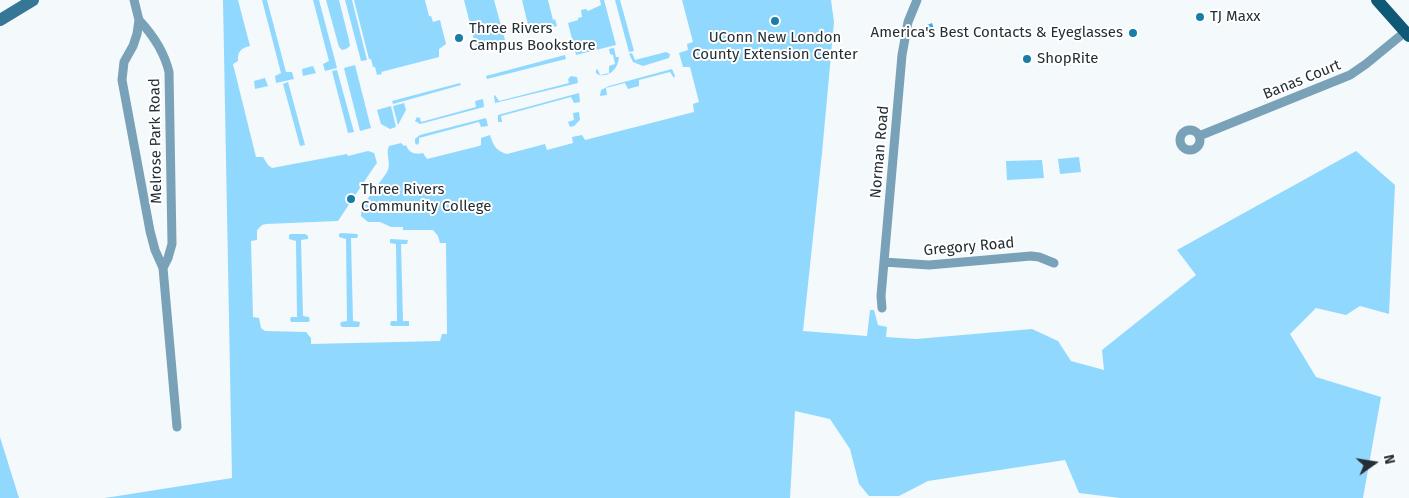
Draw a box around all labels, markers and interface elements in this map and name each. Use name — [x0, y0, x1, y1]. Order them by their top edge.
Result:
place label: TJ Maxx — [1210, 8, 1260, 26]
marker: TJ Maxx — [1194, 11, 1206, 23]
marker: UConn New London County Extension Center — [769, 15, 781, 27]
place label: Three Rivers Campus Bookstore — [469, 20, 596, 55]
place label: America's Best Contacts & Eyeglasses — [871, 24, 1123, 42]
marker: America's Best Contacts & Eyeglasses — [1127, 27, 1139, 39]
place label: UConn New London County Extension Center — [692, 29, 858, 64]
marker: Three Rivers Campus Bookstore — [453, 32, 465, 44]
place label: ShopRite — [1037, 50, 1098, 68]
marker: ShopRite — [1021, 53, 1033, 65]
street label: Banas Court — [1261, 56, 1343, 104]
street label: Melrose Park Road — [146, 78, 166, 204]
street label: Norman Road — [867, 105, 893, 199]
place label: Three Rivers Community College — [361, 181, 491, 216]
marker: Three Rivers Community College — [345, 193, 357, 205]
street label: Gregory Road — [923, 234, 1015, 260]
north arrow — [1349, 438, 1399, 488]
text: N — [1380, 453, 1398, 466]

